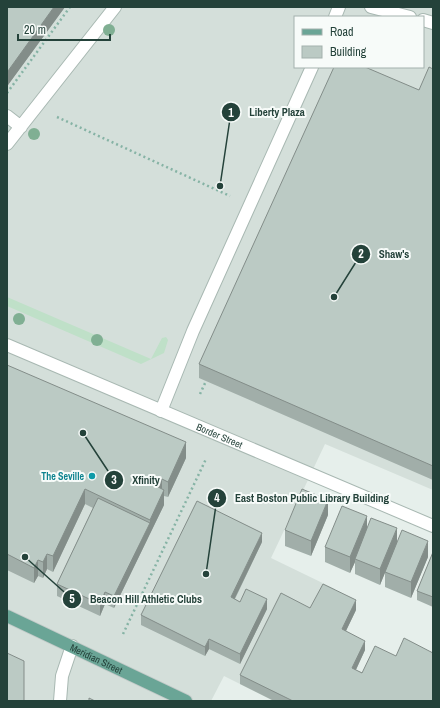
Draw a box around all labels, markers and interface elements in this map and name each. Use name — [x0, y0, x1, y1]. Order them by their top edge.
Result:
scale bar — [18, 16, 110, 42]
legend — [294, 16, 424, 68]
text: 20 m — [24, 22, 46, 38]
text: Road — [330, 24, 354, 40]
text: Building — [330, 44, 367, 60]
callout: Liberty Plaza — [221, 101, 313, 124]
text: 1 — [228, 105, 234, 121]
text: Liberty Plaza — [249, 105, 305, 119]
callout: Shaw's — [351, 243, 417, 266]
text: 2 — [358, 246, 364, 262]
text: Shaw's — [379, 247, 409, 261]
street label: Border Street — [195, 420, 245, 451]
callout: Xfinity — [104, 469, 168, 492]
place label: The Seville — [41, 470, 84, 483]
marker: The Seville — [87, 471, 97, 481]
text: 3 — [111, 472, 117, 488]
text: Xfinity — [132, 473, 160, 487]
callout: East Boston Public Library Building — [207, 486, 397, 509]
text: 4 — [214, 490, 220, 506]
text: East Boston Public Library Building — [235, 491, 389, 505]
callout: Beacon Hill Athletic Clubs — [62, 587, 210, 610]
text: 5 — [69, 591, 75, 607]
text: Beacon Hill Athletic Clubs — [90, 592, 202, 606]
street label: Meridian Street — [68, 640, 125, 677]

